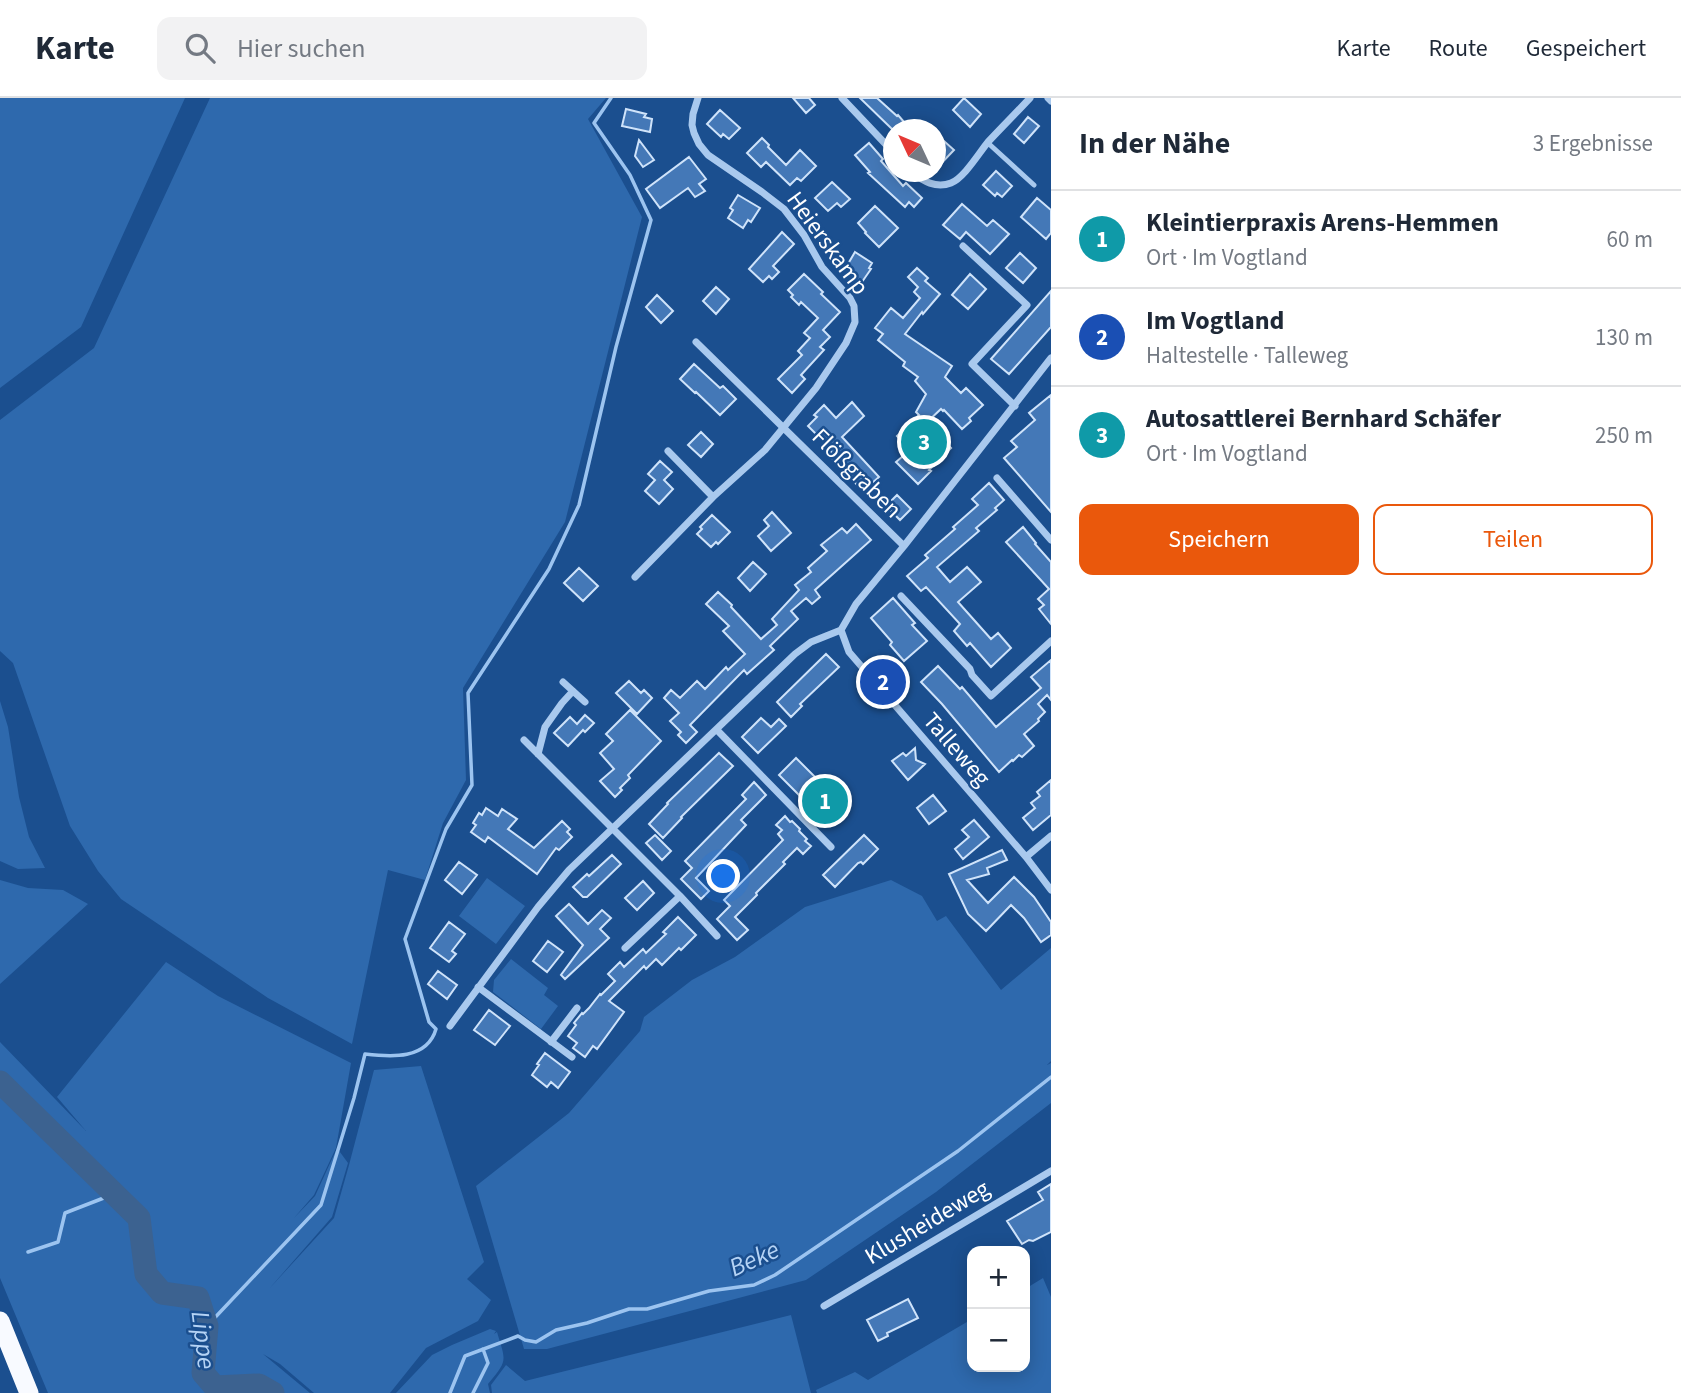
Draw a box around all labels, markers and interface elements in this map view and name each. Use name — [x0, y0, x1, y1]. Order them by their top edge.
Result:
search box — [157, 17, 647, 80]
text: Karte — [35, 25, 115, 72]
icon: search — [181, 29, 219, 67]
text: Hier suchen — [237, 30, 366, 67]
text: Karte — [1337, 31, 1391, 66]
text: Route — [1429, 31, 1488, 66]
text: Gespeichert — [1526, 31, 1646, 66]
north arrow — [883, 119, 946, 182]
text: In der Nähe — [1079, 122, 1230, 165]
text: 3 Ergebnisse — [1533, 127, 1653, 160]
street label: Heierskamp — [778, 184, 877, 302]
text: Kleintierpraxis Arens-Hemmen — [1146, 204, 1499, 241]
text: 1 — [1096, 223, 1108, 256]
text: 60 m — [1606, 223, 1653, 256]
text: Ort · Im Vogtland — [1146, 241, 1308, 274]
text: Im Vogtland — [1146, 302, 1284, 339]
text: 2 — [1096, 321, 1108, 354]
text: 130 m — [1595, 321, 1653, 354]
text: Haltestelle · Talleweg — [1146, 339, 1348, 372]
text: Autosattlerei Bernhard Schäfer — [1146, 400, 1501, 437]
pin: 3 — [901, 416, 947, 468]
text: 3 — [1096, 419, 1108, 452]
text: 250 m — [1595, 419, 1653, 452]
street label: Flößgraben — [804, 420, 910, 526]
text: Ort · Im Vogtland — [1146, 437, 1308, 470]
button: Speichern — [1079, 504, 1359, 575]
button: Teilen — [1373, 504, 1653, 575]
pin: 2 — [860, 656, 906, 708]
street label: Talleweg — [914, 704, 999, 794]
pin: 1 — [802, 775, 848, 827]
your location — [706, 859, 740, 893]
street label: Klusheideweg — [858, 1171, 996, 1274]
water label: Beke — [723, 1231, 785, 1286]
map controls — [967, 1246, 1030, 1372]
button: + — [967, 1246, 1030, 1309]
water label: Lippe — [182, 1309, 225, 1371]
button: − — [967, 1309, 1030, 1372]

